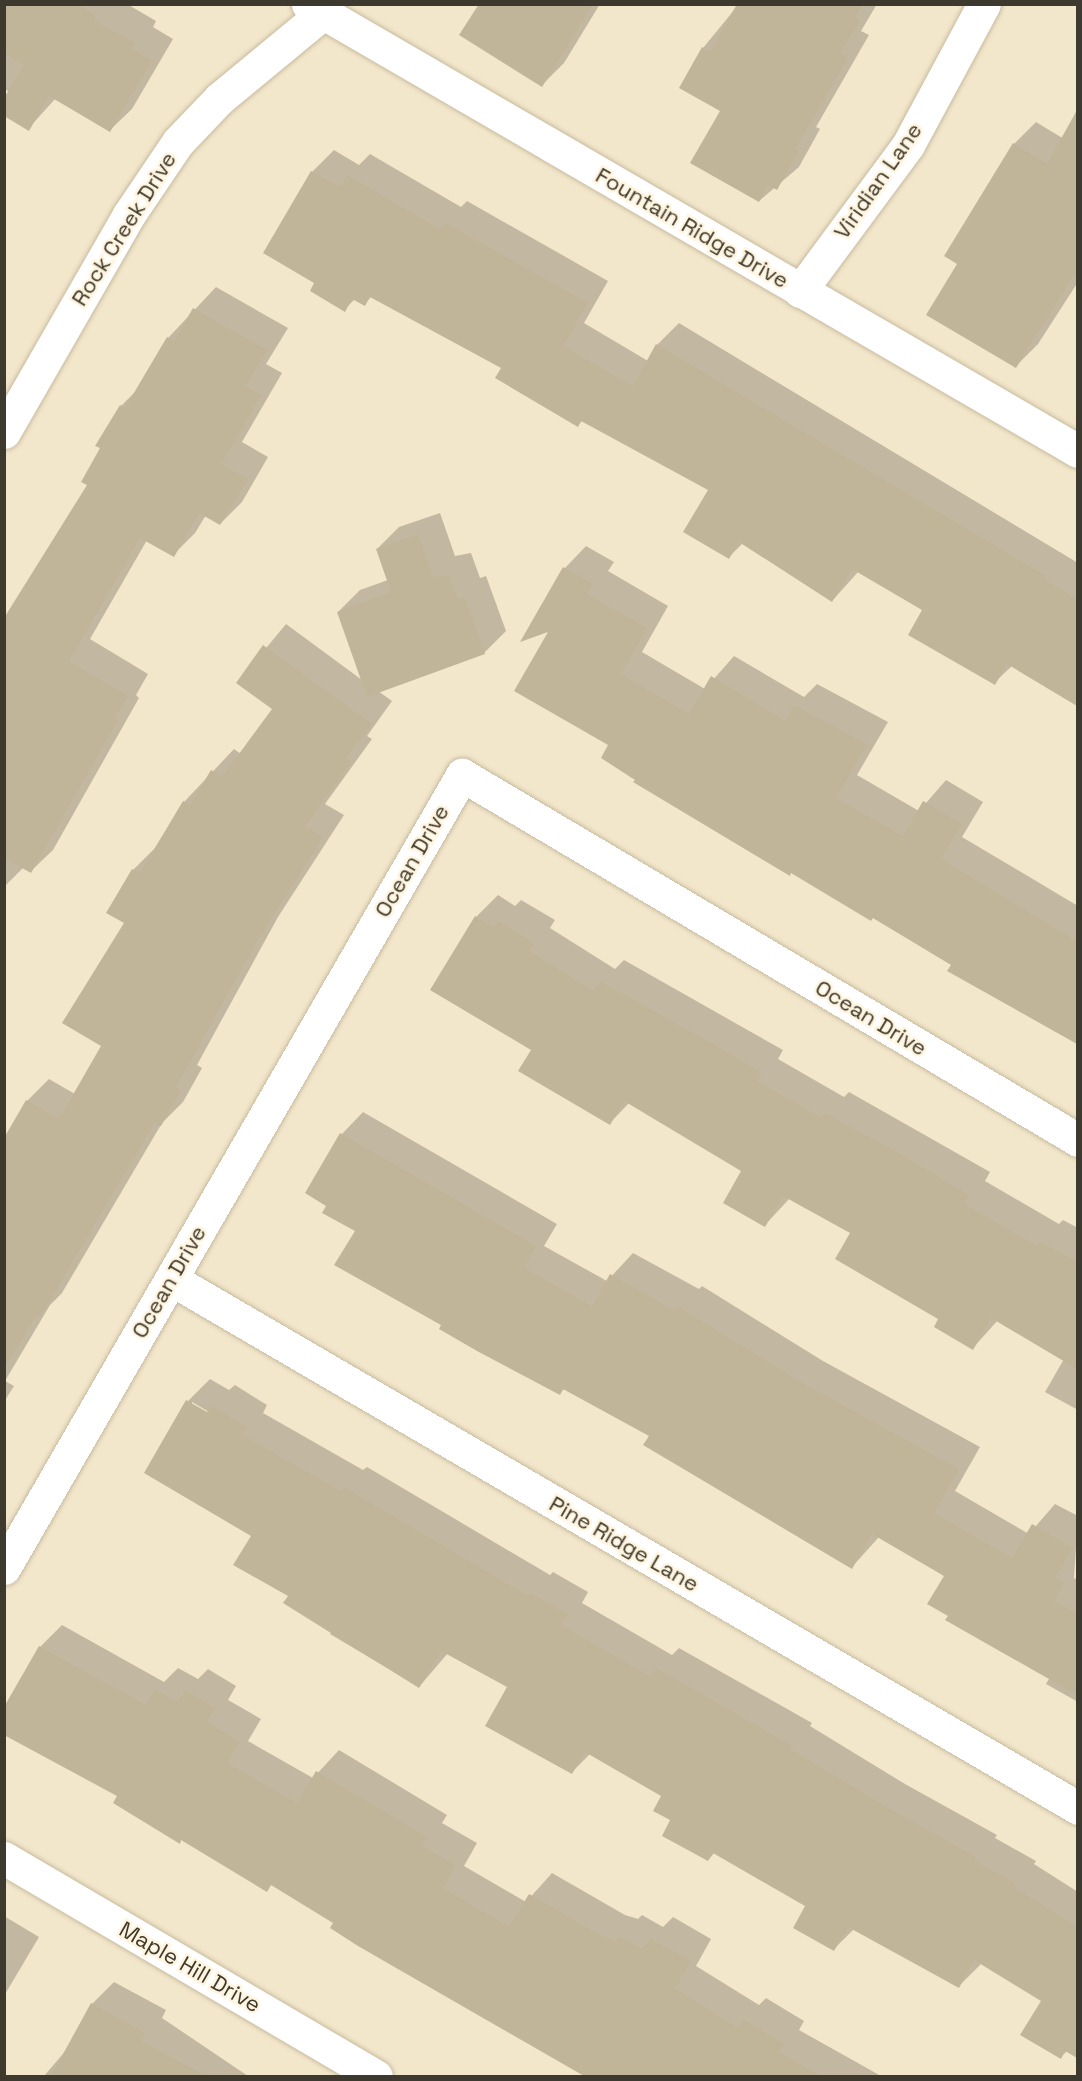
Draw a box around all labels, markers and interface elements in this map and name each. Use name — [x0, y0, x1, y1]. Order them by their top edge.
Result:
street label: Viridian Lane — [828, 118, 928, 244]
street label: Rock Creek Drive — [66, 147, 182, 311]
street label: Fountain Ridge Drive — [591, 162, 793, 294]
street label: Ocean Drive — [369, 800, 455, 922]
street label: Ocean Drive — [810, 974, 932, 1062]
street label: Ocean Drive — [126, 1221, 212, 1343]
street label: Pine Ridge Lane — [545, 1491, 703, 1597]
street label: Maple Hill Drive — [115, 1916, 265, 2018]

